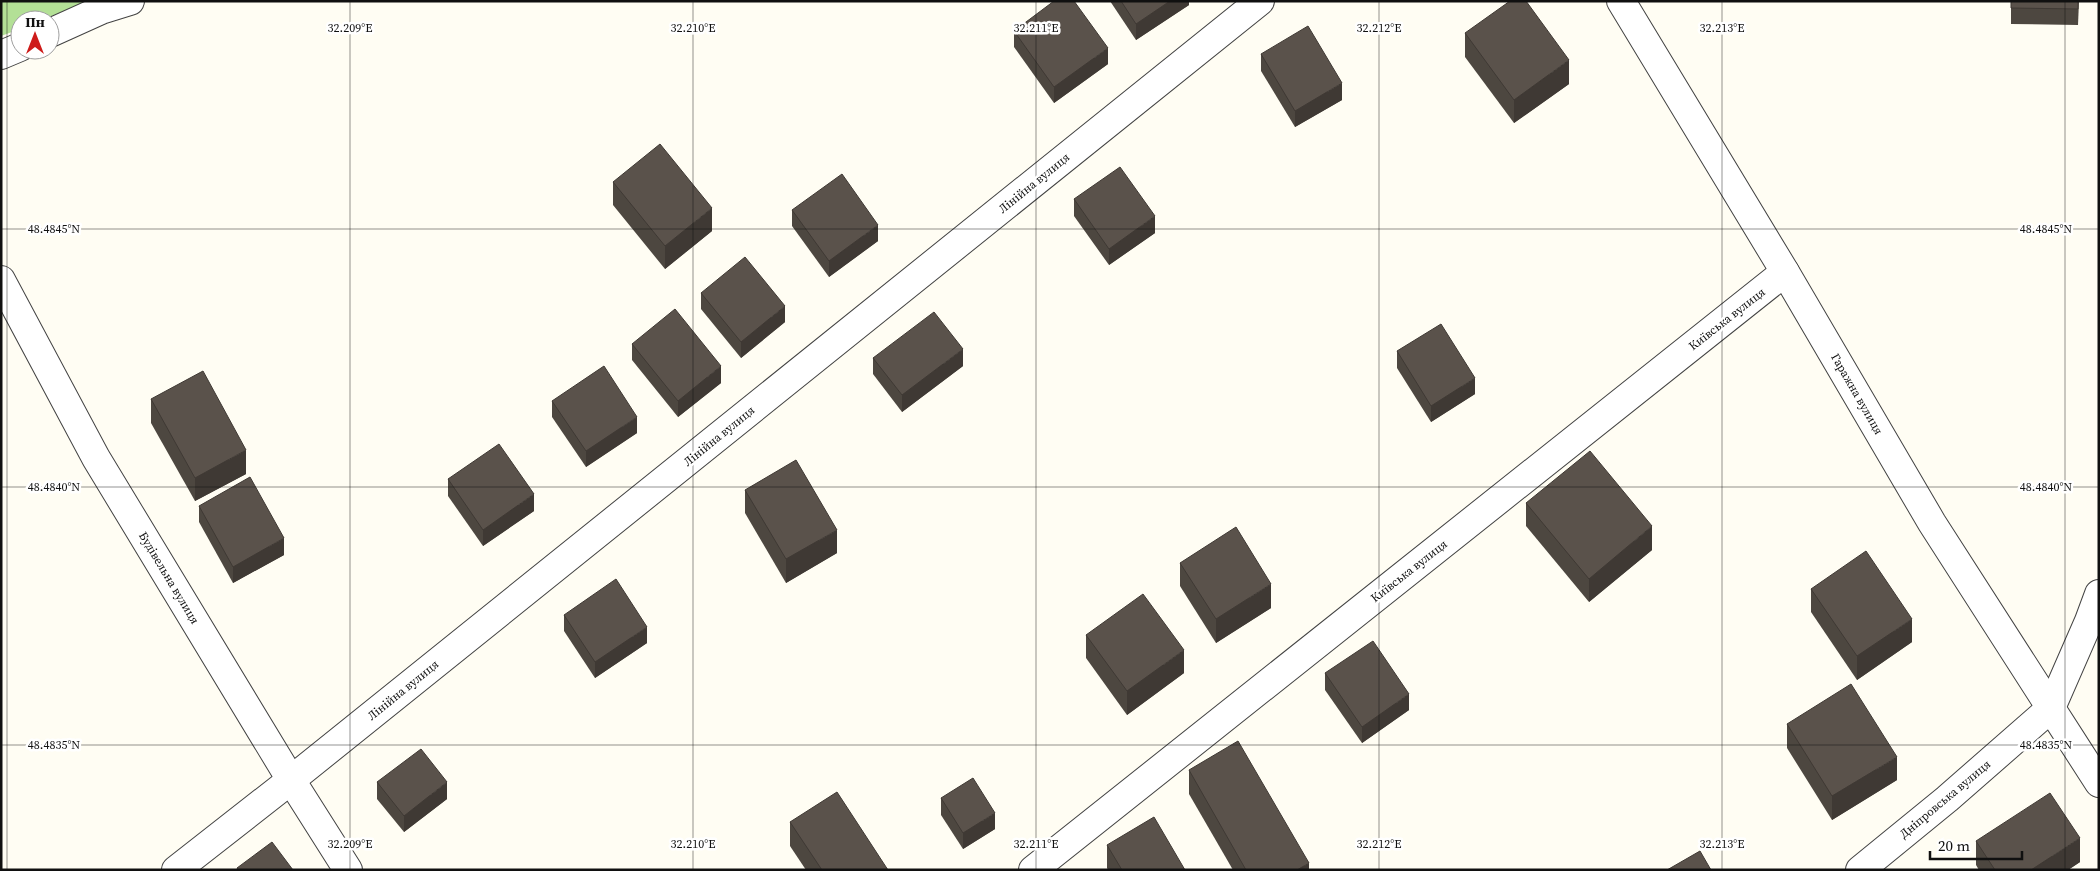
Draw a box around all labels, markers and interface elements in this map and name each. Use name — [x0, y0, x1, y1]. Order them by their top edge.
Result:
north arrow — [10, 10, 60, 60]
text: Пн — [25, 12, 45, 32]
text: 32.209°E — [328, 20, 372, 36]
text: 32.210°E — [671, 20, 715, 36]
text: 32.211°E — [1014, 20, 1058, 36]
text: 32.212°E — [1357, 20, 1401, 36]
text: 32.213°E — [1700, 20, 1744, 36]
street label: Лінійна вулиця — [995, 149, 1073, 217]
text: 48.4845°N — [28, 221, 80, 237]
text: 48.4845°N — [2020, 221, 2072, 237]
street label: Київська вулиця — [1685, 284, 1769, 354]
street label: Гаражна вулиця — [1827, 351, 1887, 437]
street label: Лінійна вулиця — [680, 402, 758, 470]
text: 48.4840°N — [28, 479, 80, 495]
text: 48.4840°N — [2020, 479, 2072, 495]
street label: Будівельна вулиця — [135, 529, 203, 627]
street label: Київська вулиця — [1367, 536, 1451, 606]
street label: Лінійна вулиця — [364, 656, 442, 724]
text: 48.4835°N — [28, 737, 80, 753]
text: 48.4835°N — [2020, 737, 2072, 753]
street label: Дніпровська вулиця — [1896, 756, 1994, 842]
scale bar — [1930, 828, 2022, 860]
text: 20 m — [1938, 835, 1970, 856]
text: 32.209°E — [328, 836, 372, 852]
text: 32.210°E — [671, 836, 715, 852]
text: 32.211°E — [1014, 836, 1058, 852]
text: 32.212°E — [1357, 836, 1401, 852]
text: 32.213°E — [1700, 836, 1744, 852]

